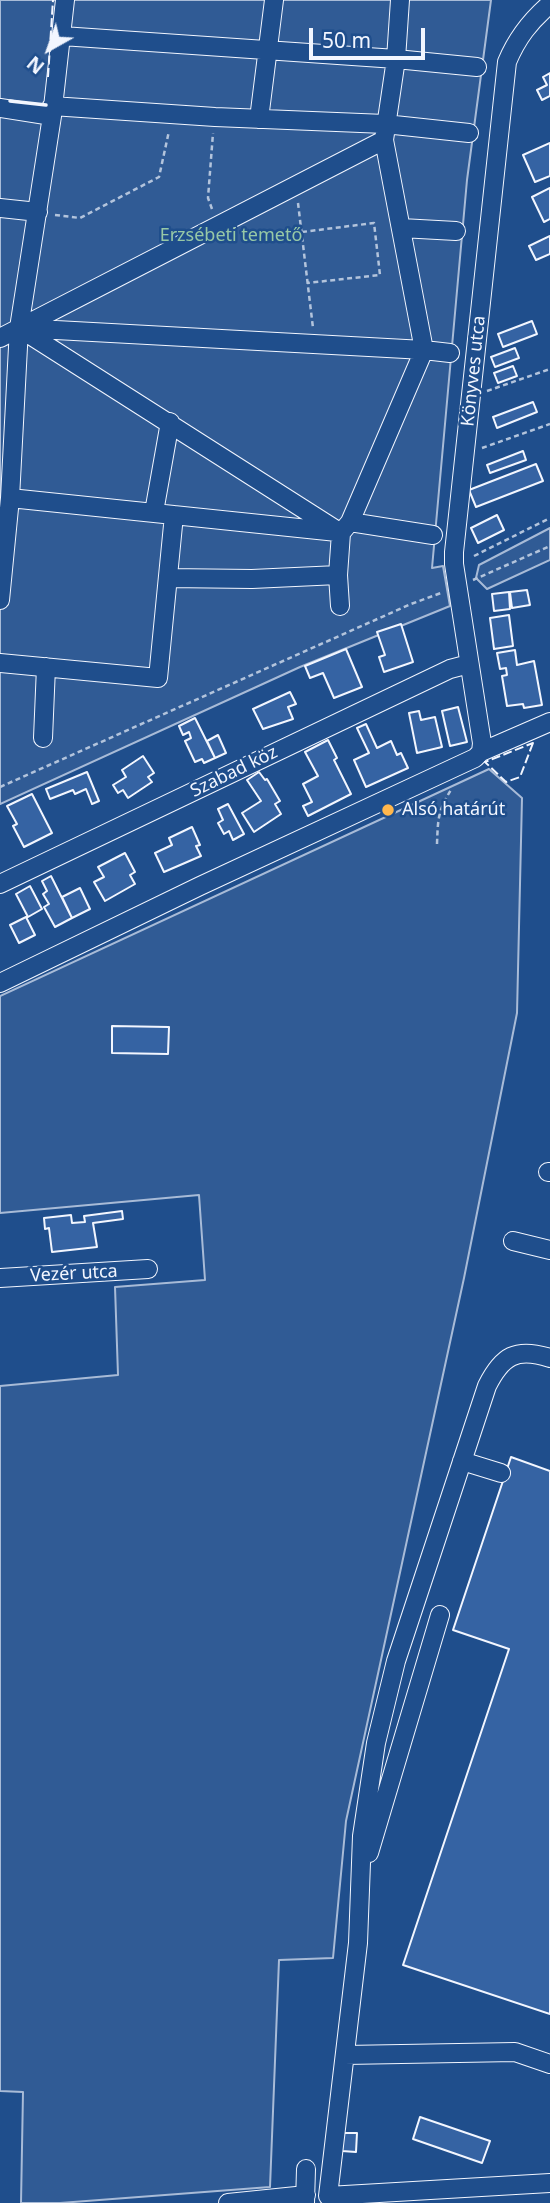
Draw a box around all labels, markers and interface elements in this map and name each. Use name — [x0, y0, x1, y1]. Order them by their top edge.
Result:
north arrow — [14, 14, 84, 84]
scale bar — [312, 14, 428, 58]
text: 50 m — [322, 26, 371, 54]
text: N — [21, 50, 50, 80]
park label: Erzsébeti temető — [160, 225, 302, 247]
street label: Könyves utca — [457, 315, 491, 427]
street label: Szabad köz — [187, 742, 281, 802]
place label: Alsó határút — [402, 799, 505, 821]
marker: Alsó határút — [380, 802, 396, 818]
street label: Vezér utca — [30, 1261, 118, 1287]

